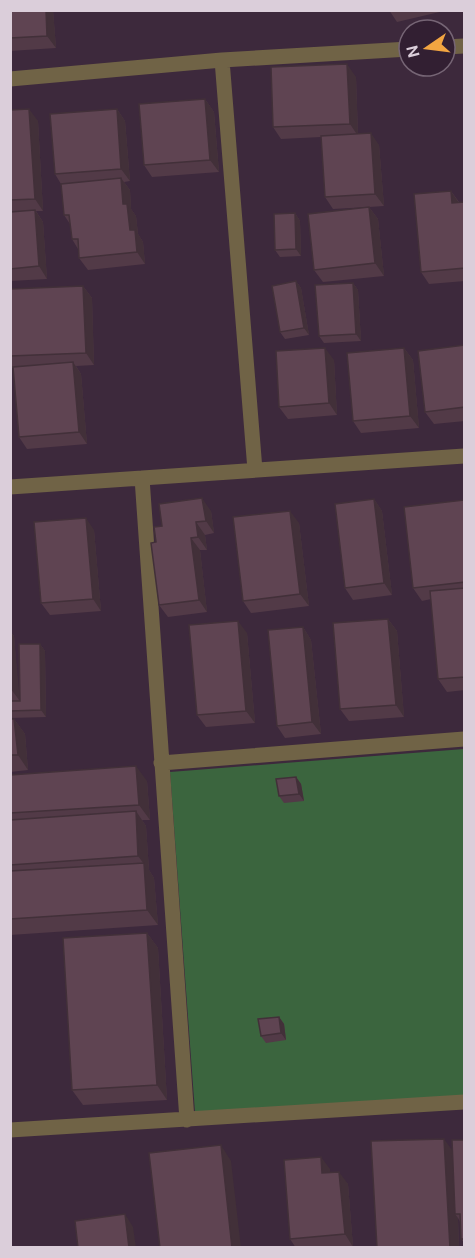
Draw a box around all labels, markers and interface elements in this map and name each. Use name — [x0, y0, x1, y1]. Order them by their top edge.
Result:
north arrow — [397, 18, 457, 78]
text: N — [401, 43, 425, 60]

